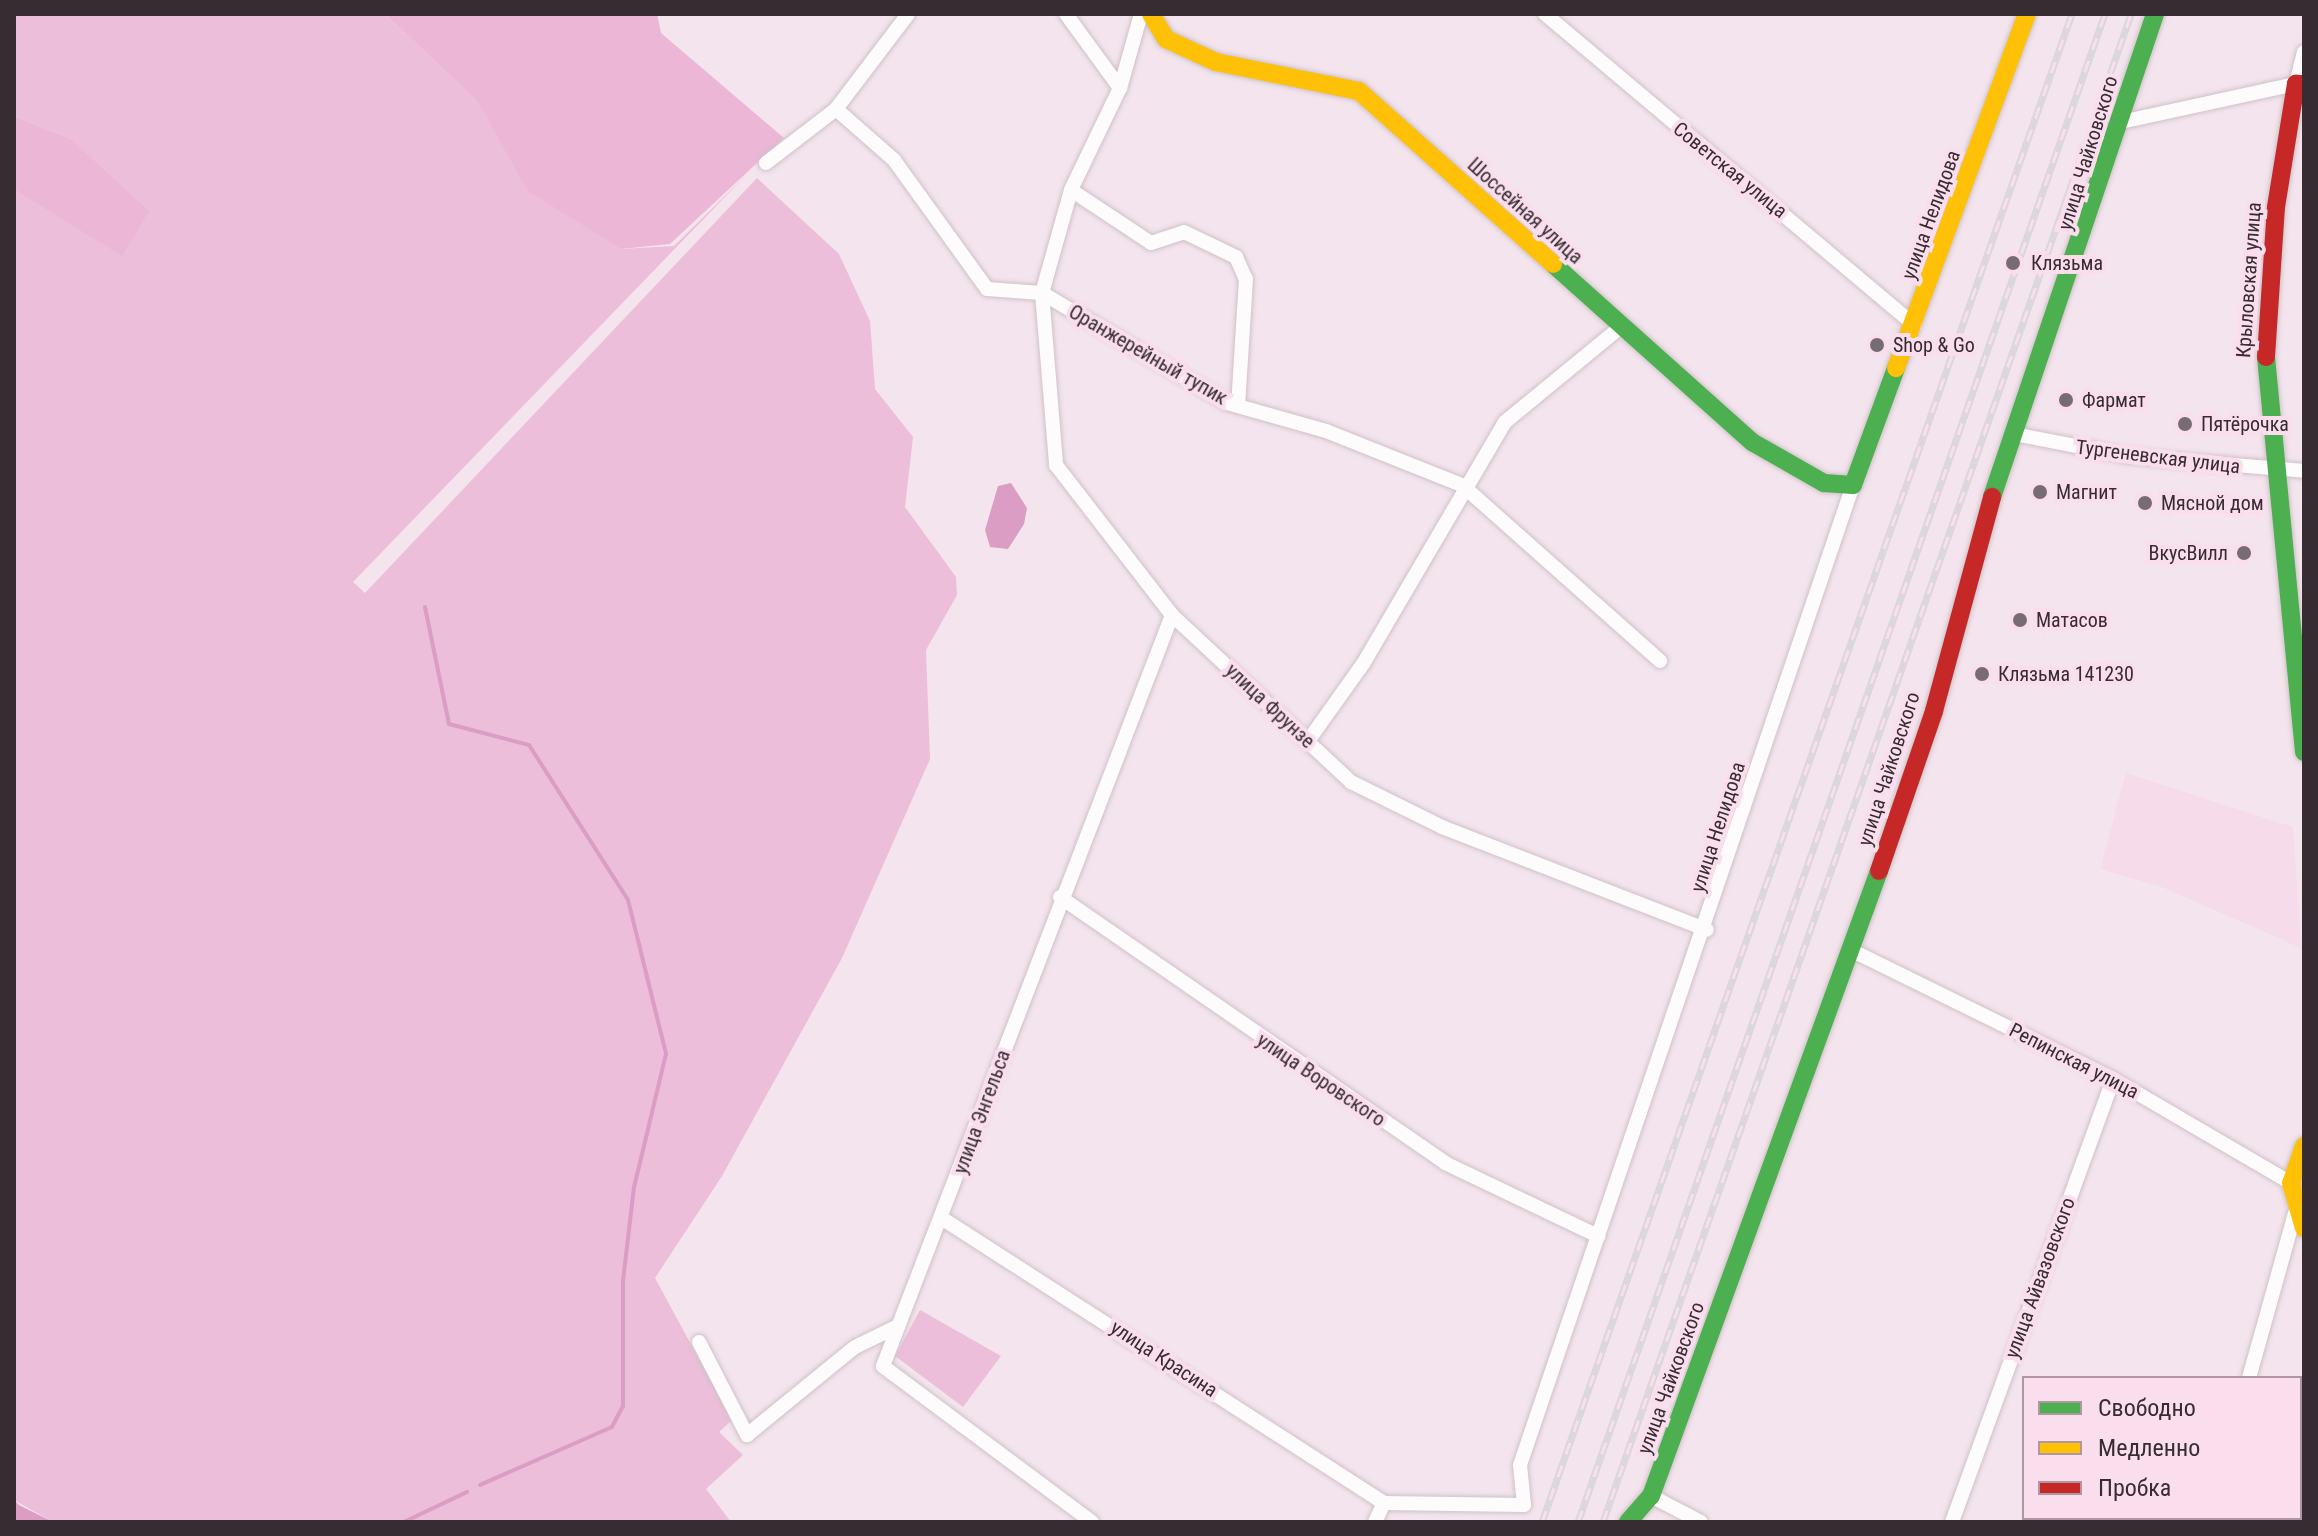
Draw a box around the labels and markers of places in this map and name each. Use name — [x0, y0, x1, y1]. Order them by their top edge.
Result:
place label: Клязьма — [2031, 251, 2103, 275]
marker: Клязьма — [2002, 252, 2024, 274]
place label: Shop & Go — [1893, 333, 1975, 357]
marker: Shop & Go — [1868, 336, 1886, 354]
place label: Фармат — [2082, 388, 2146, 412]
marker: Фармат — [2057, 391, 2075, 409]
place label: Пятёрочка — [2201, 412, 2289, 436]
marker: Пятёрочка — [2176, 415, 2194, 433]
place label: Магнит — [2056, 480, 2117, 504]
marker: Магнит — [2031, 483, 2049, 501]
place label: Мясной дом — [2161, 491, 2264, 515]
marker: Мясной дом — [2136, 494, 2154, 512]
place label: ВкусВилл — [2149, 541, 2228, 565]
marker: ВкусВилл — [2235, 544, 2253, 562]
place label: Матасов — [2036, 608, 2108, 632]
marker: Матасов — [2011, 611, 2029, 629]
place label: Клязьма 141230 — [1998, 662, 2134, 686]
marker: Клязьма 141230 — [1973, 665, 1991, 683]

